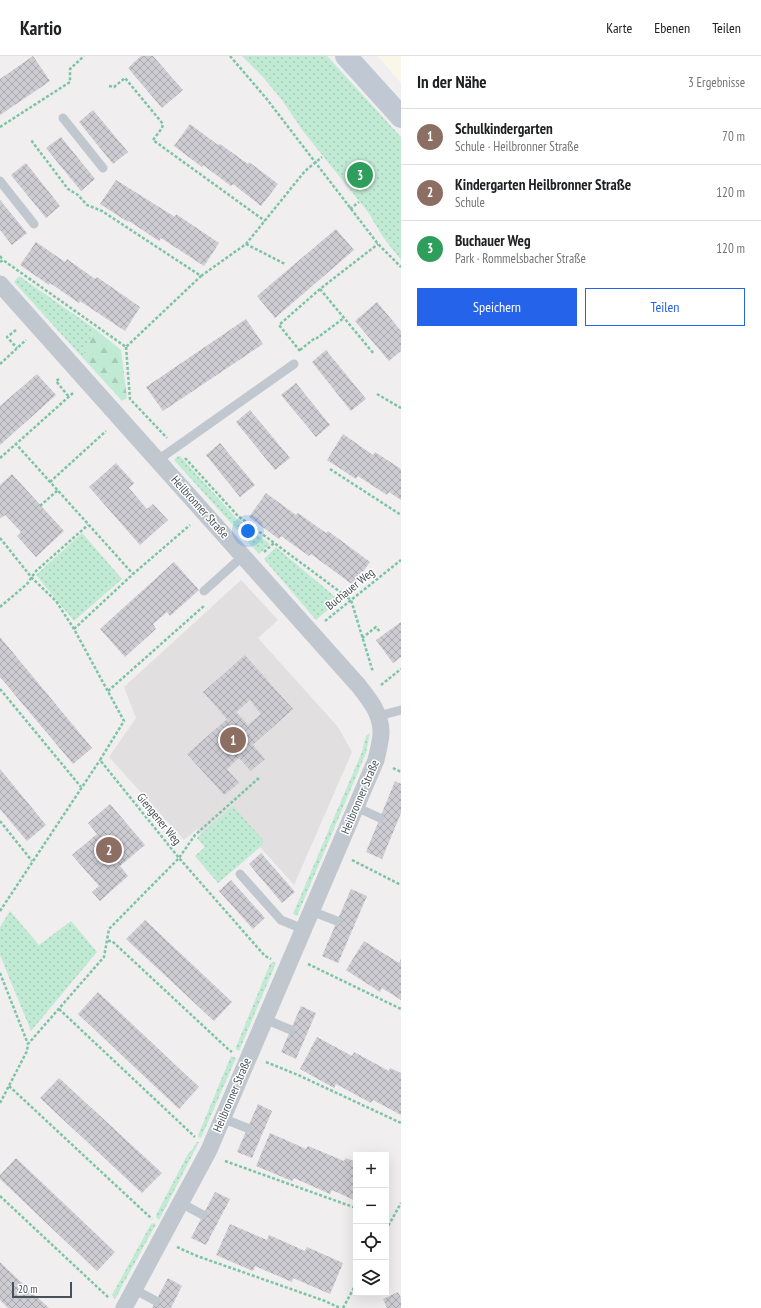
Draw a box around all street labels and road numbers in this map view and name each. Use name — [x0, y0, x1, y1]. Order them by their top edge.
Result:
street label: Heilbronner Straße — [168, 472, 232, 541]
street label: Buchauer Weg — [322, 564, 377, 613]
street label: Heilbronner Straße — [337, 757, 382, 836]
street label: Giengener Weg — [134, 790, 185, 848]
street label: Heilbronner Straße — [209, 1055, 254, 1134]

